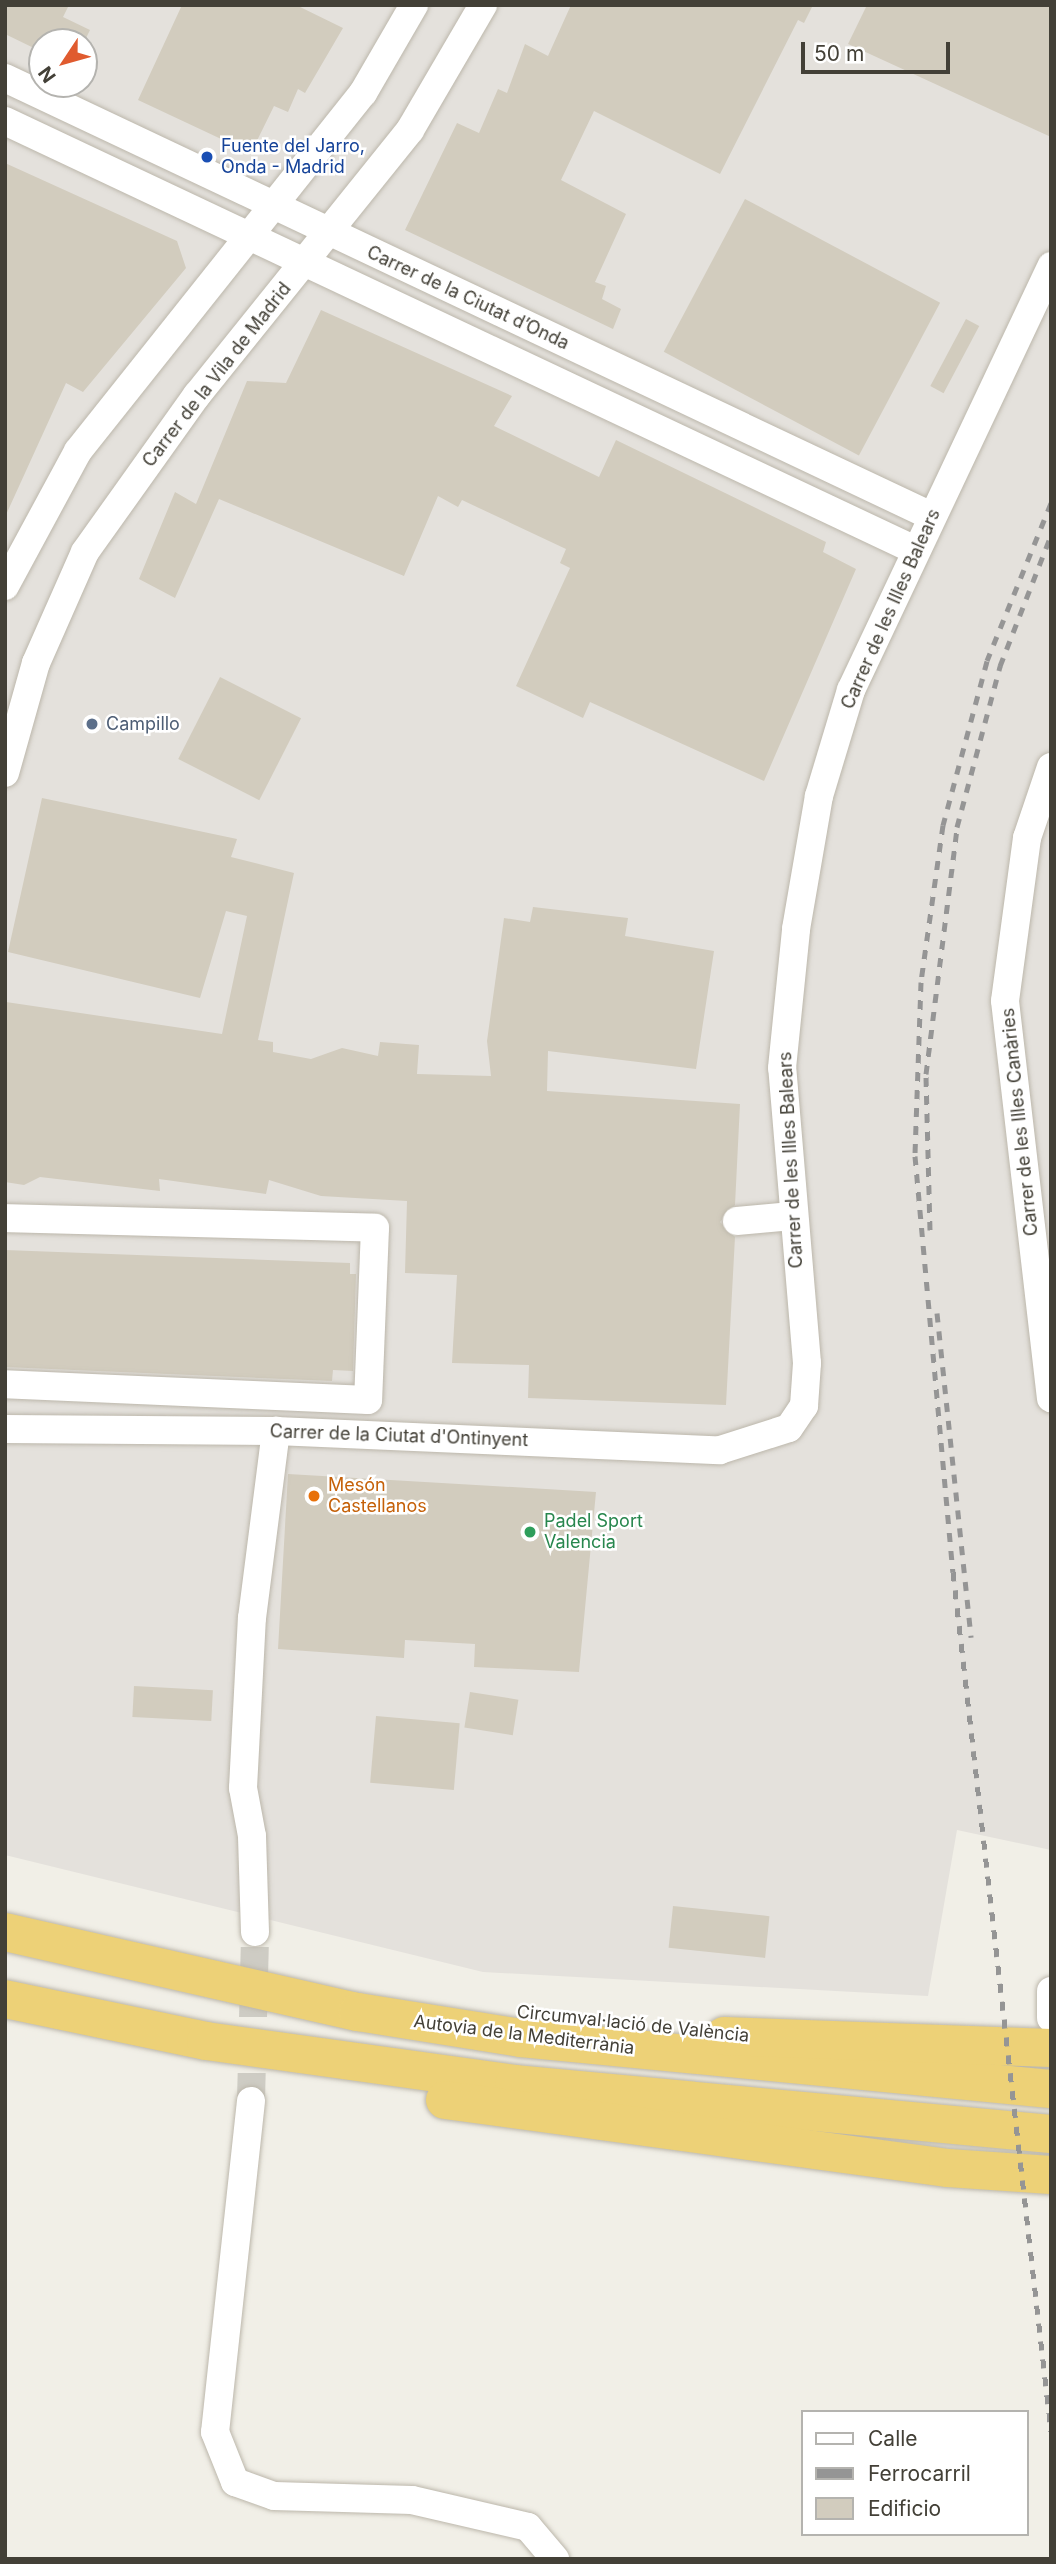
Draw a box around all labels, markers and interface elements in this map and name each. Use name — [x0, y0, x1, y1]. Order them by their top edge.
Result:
north arrow — [28, 28, 98, 98]
scale bar — [804, 28, 953, 72]
text: 50 m — [814, 41, 864, 66]
text: N — [34, 62, 61, 87]
place label: Fuente del Jarro, Onda - Madrid — [221, 136, 365, 178]
marker: Fuente del Jarro, Onda - Madrid — [199, 149, 215, 165]
street label: Carrer de la Ciutat d’Onda — [363, 242, 573, 354]
street label: Carrer de la Vila de Madrid — [138, 279, 296, 471]
street label: Carrer de les Illes Balears — [837, 505, 945, 713]
place label: Campillo — [106, 713, 180, 735]
marker: Campillo — [84, 716, 100, 732]
street label: Carrer de les Illes Canàries — [997, 1007, 1043, 1237]
street label: Carrer de les Illes Balears — [775, 1051, 807, 1269]
street label: Carrer de la Ciutat d'Ontinyent — [269, 1421, 529, 1451]
place label: Mesón Castellanos — [328, 1475, 427, 1518]
marker: Mesón Castellanos — [306, 1488, 322, 1504]
place label: Padel Sport Valencia — [544, 1511, 643, 1554]
marker: Padel Sport Valencia — [522, 1524, 538, 1540]
street label: Circumval·lació de València — [516, 2001, 750, 2047]
street label: Autovia de la Mediterrània — [412, 2011, 636, 2059]
legend — [800, 2410, 1028, 2536]
text: Calle — [868, 2426, 918, 2451]
text: Ferrocarril — [868, 2461, 971, 2486]
text: Edificio — [868, 2496, 941, 2521]

